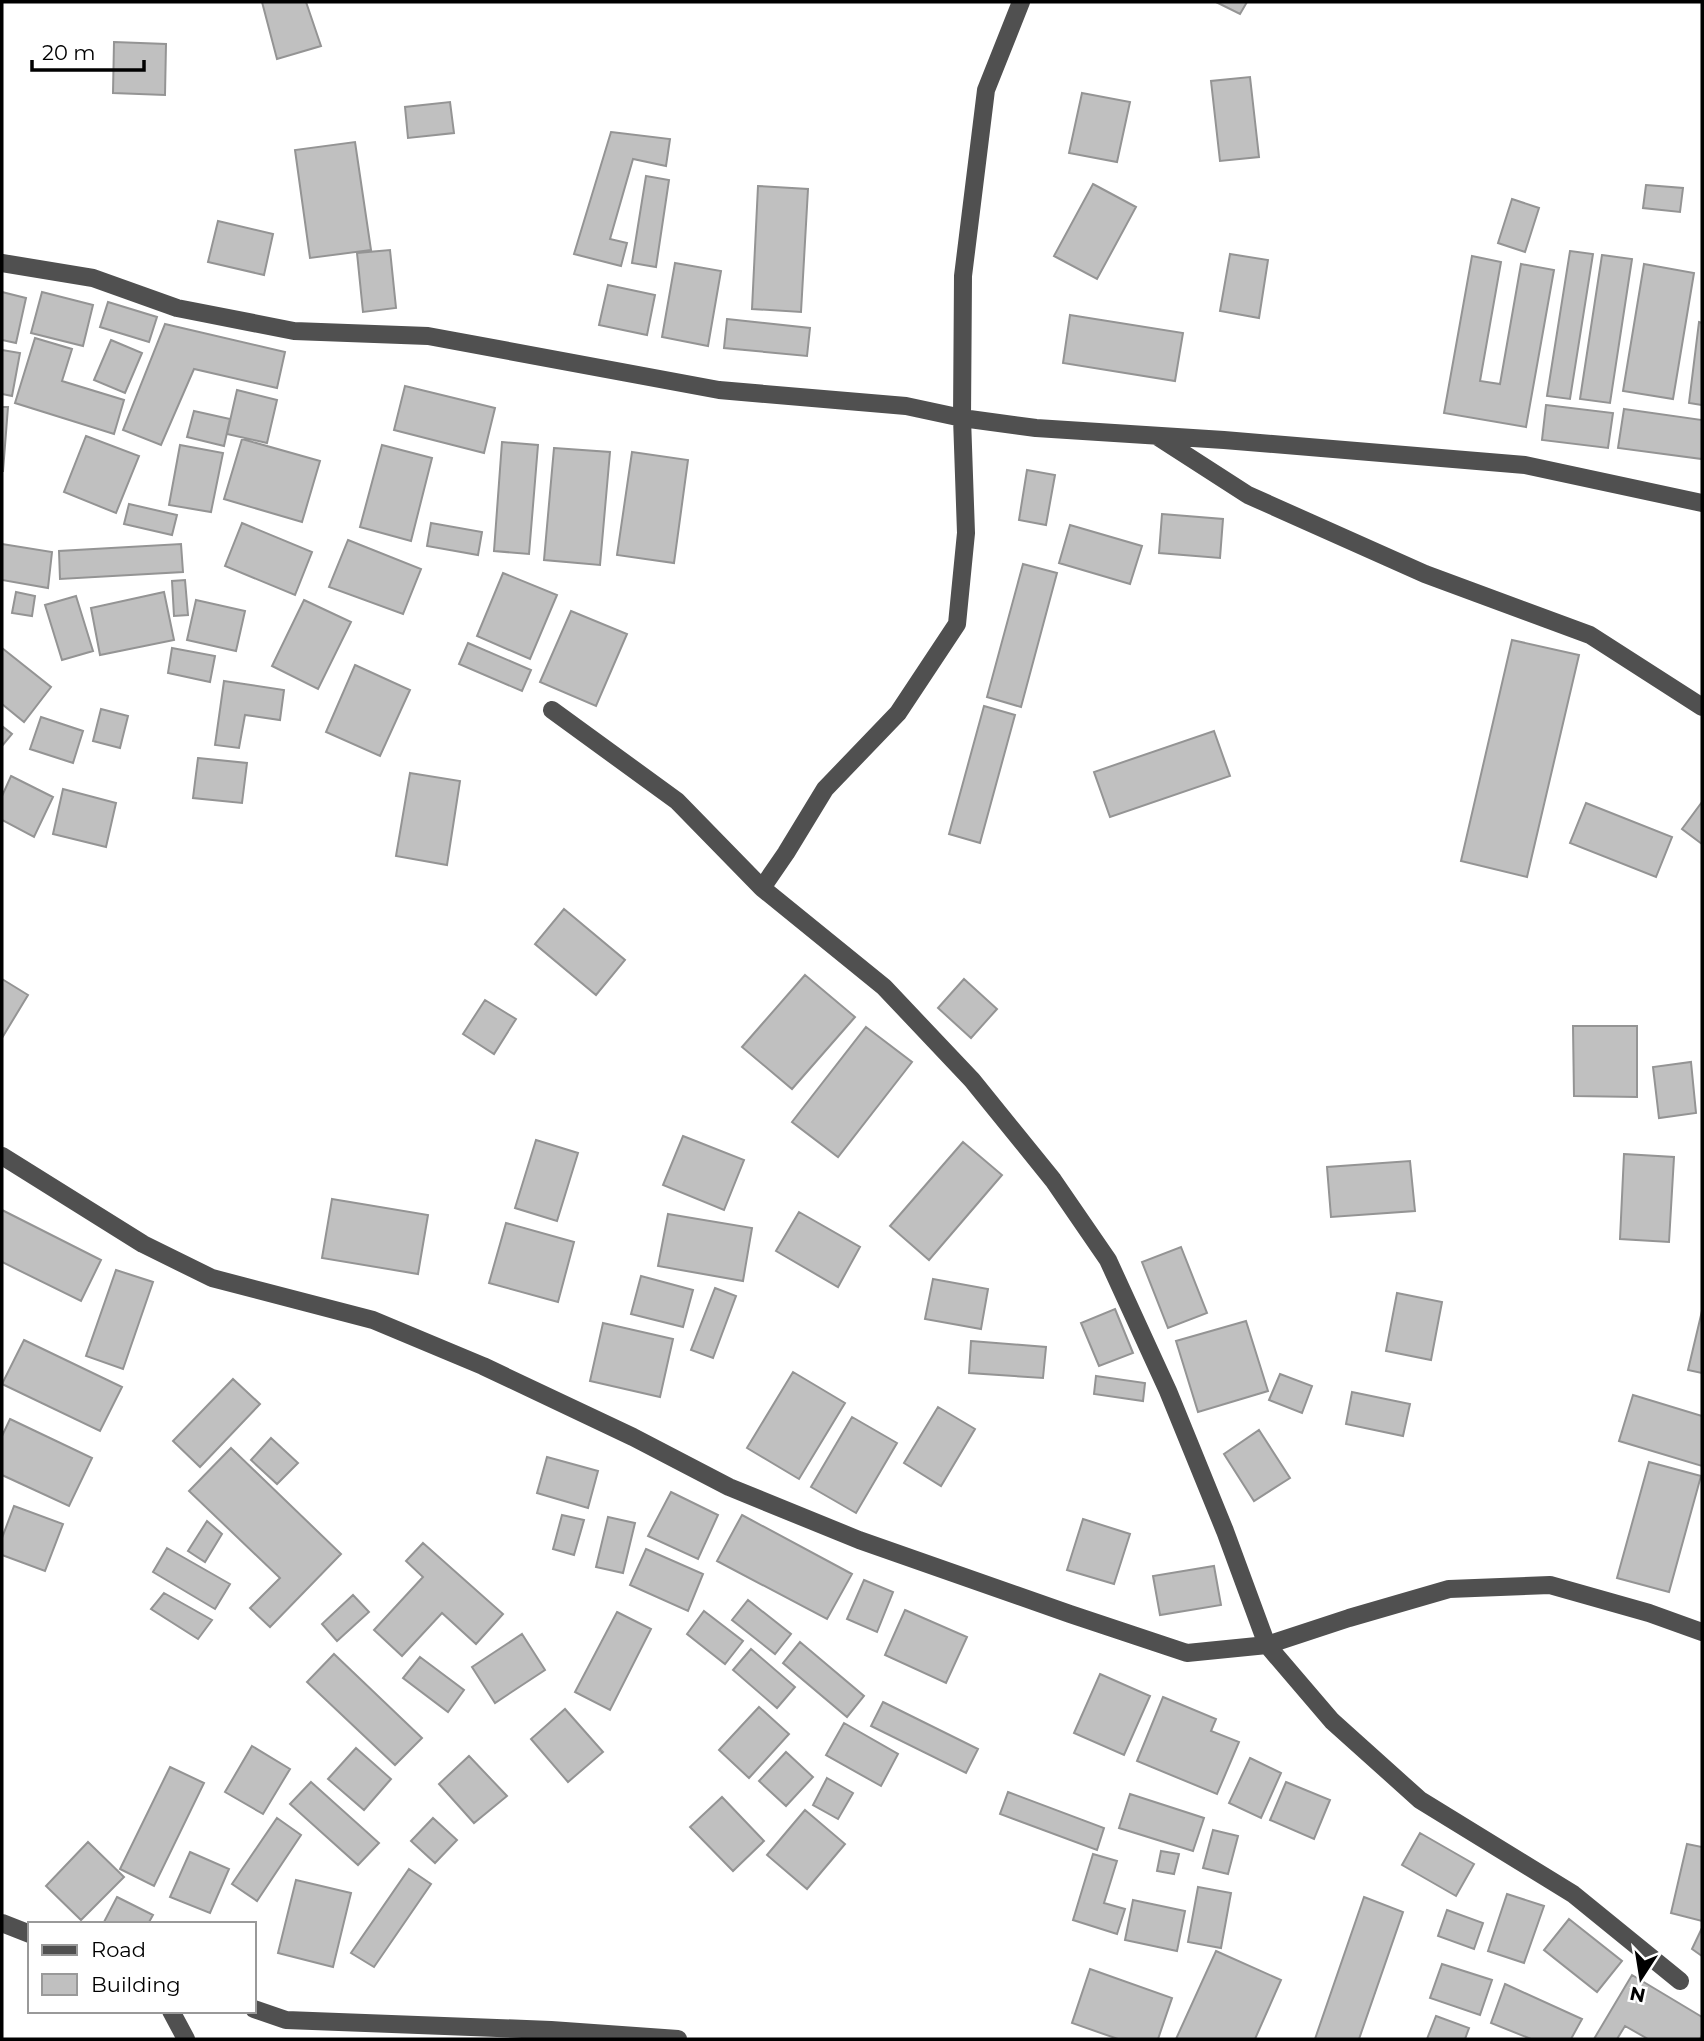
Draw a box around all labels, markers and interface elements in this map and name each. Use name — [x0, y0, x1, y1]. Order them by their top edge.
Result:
scale bar — [32, 28, 144, 72]
text: 20 m — [42, 40, 96, 65]
legend — [28, 1922, 256, 2013]
text: Road — [91, 1937, 146, 1962]
north arrow — [1606, 1943, 1676, 2013]
text: Building — [91, 1972, 181, 1997]
text: N — [1628, 1981, 1647, 2007]

